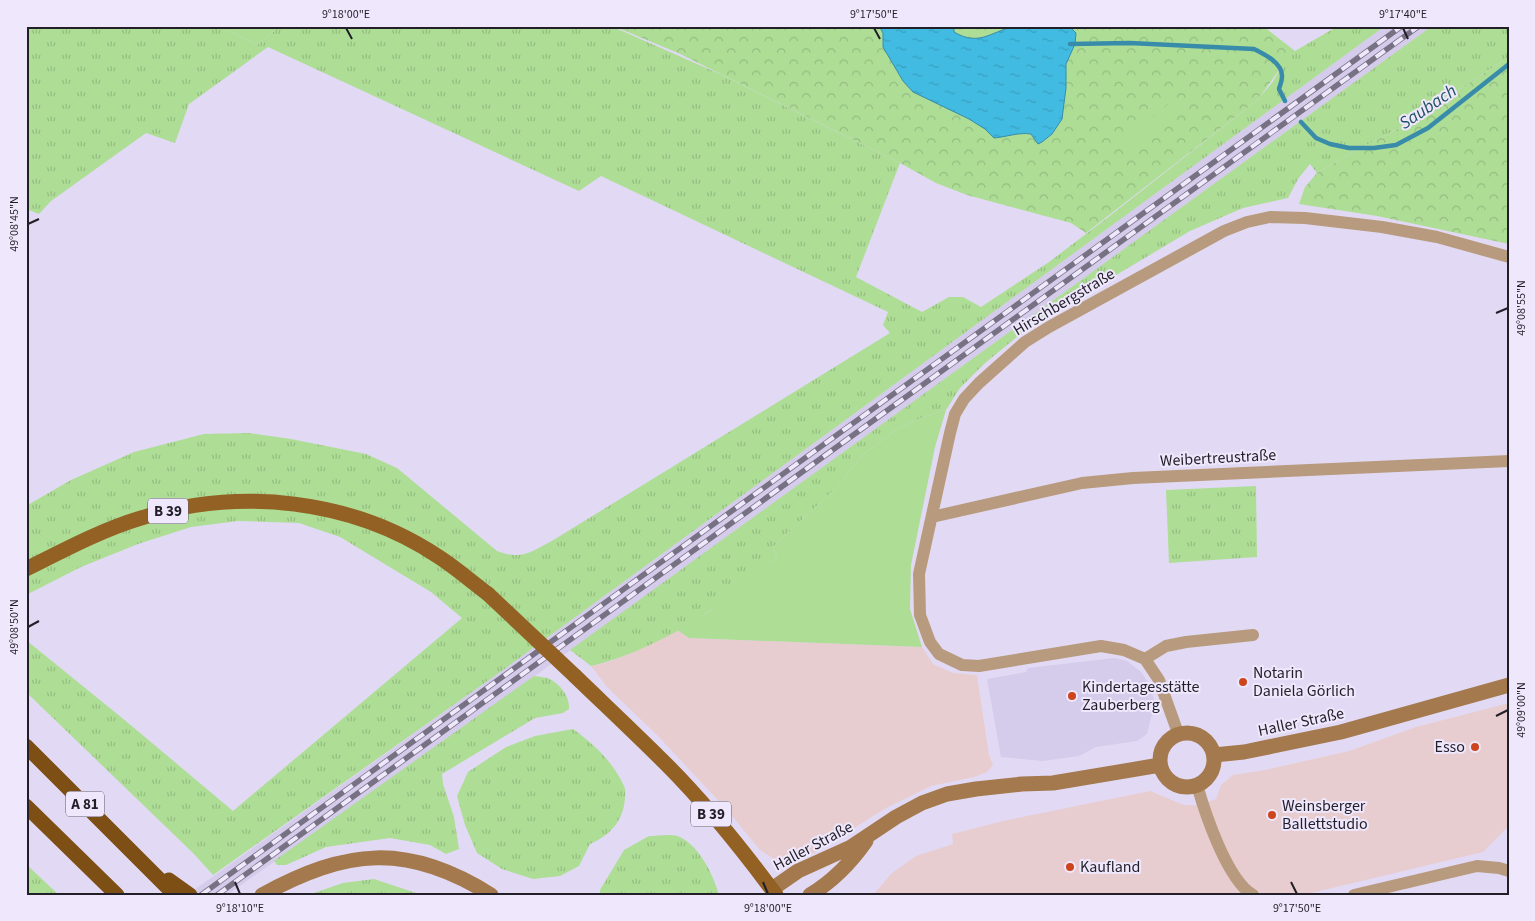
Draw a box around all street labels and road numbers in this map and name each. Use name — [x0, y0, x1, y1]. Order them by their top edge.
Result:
street label: Hirschbergstraße — [1009, 263, 1119, 341]
street label: Weibertreustraße — [1159, 444, 1277, 472]
road number: B 39 — [148, 498, 188, 524]
street label: Haller Straße — [1256, 702, 1346, 742]
road number: A 81 — [66, 792, 104, 816]
road number: B 39 — [691, 802, 731, 826]
street label: Haller Straße — [769, 816, 857, 876]

